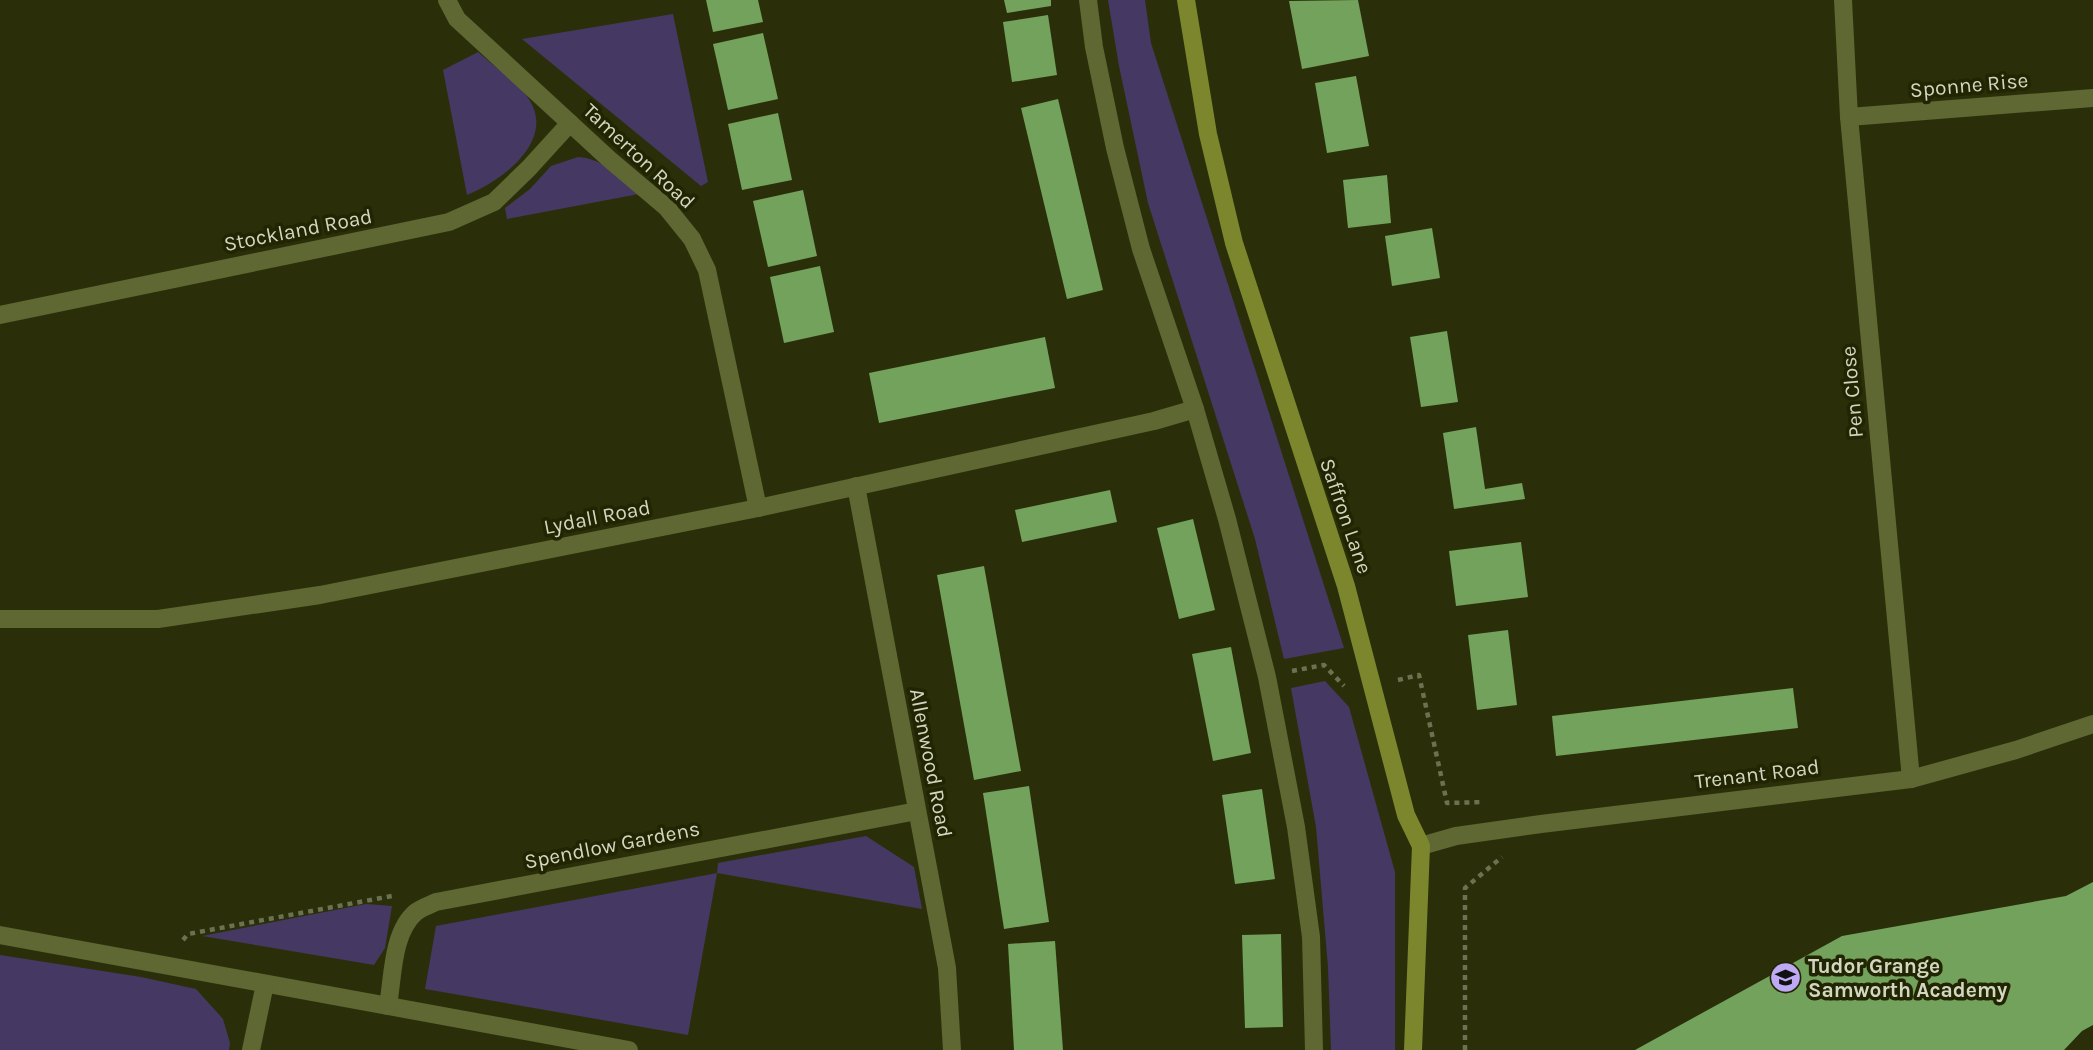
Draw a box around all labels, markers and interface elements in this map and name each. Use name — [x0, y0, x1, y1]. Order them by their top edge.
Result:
street label: Sponne Rise — [1909, 68, 2029, 102]
street label: Tamerton Road — [578, 98, 700, 214]
street label: Stockland Road — [222, 204, 374, 256]
street label: Pen Close — [1836, 345, 1868, 439]
street label: Saffron Lane — [1315, 455, 1377, 577]
street label: Lydall Road — [542, 495, 652, 539]
street label: Allenwood Road — [905, 686, 957, 840]
street label: Trenant Road — [1693, 754, 1821, 794]
street label: Spendlow Gardens — [522, 816, 702, 874]
place label: Tudor Grange Samworth Academy — [1808, 954, 2008, 1002]
school or university icon: Tudor Grange Samworth Academy — [1768, 961, 1802, 995]

